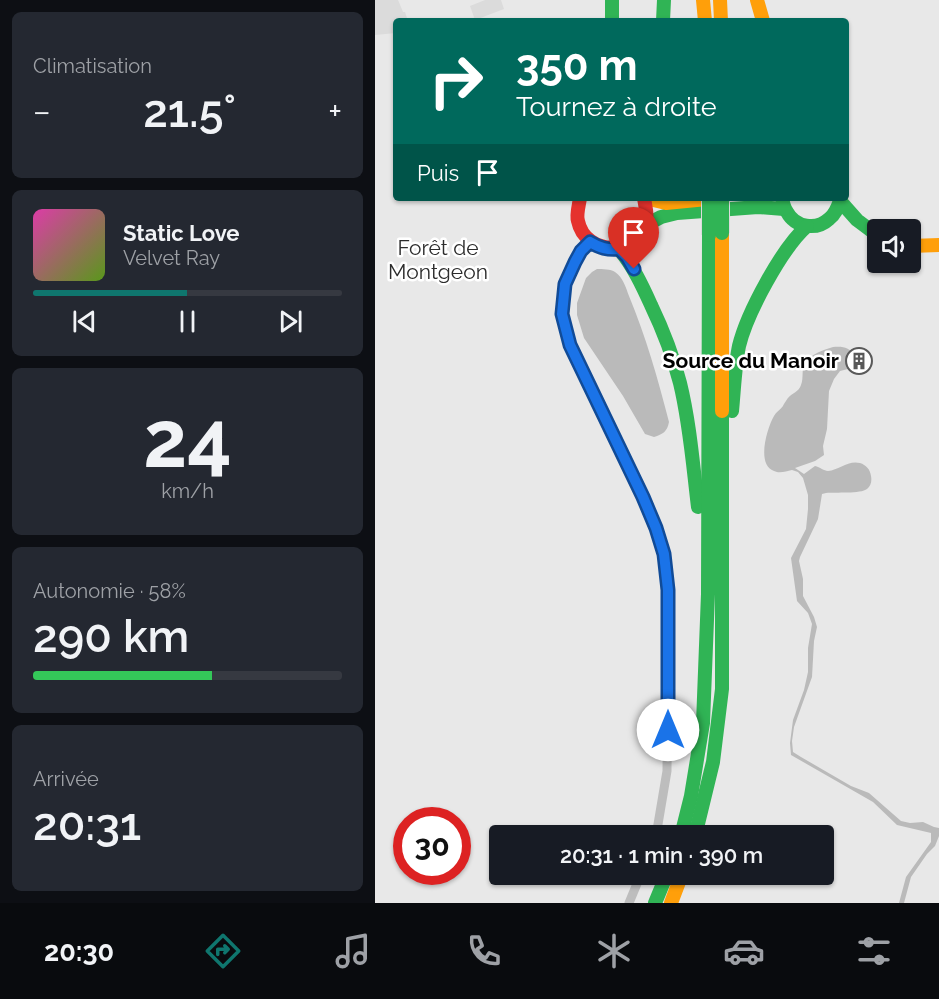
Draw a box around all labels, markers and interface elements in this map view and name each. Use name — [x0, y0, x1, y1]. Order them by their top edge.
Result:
text: 350 m — [516, 41, 638, 90]
icon: right — [417, 42, 495, 120]
text: Climatisation — [33, 54, 152, 78]
text: 21.5° — [143, 85, 236, 138]
text: Tournez à droite — [516, 91, 717, 122]
text: − — [33, 92, 51, 131]
text: + — [328, 92, 342, 131]
icon: arrive — [471, 156, 504, 189]
text: Puis — [417, 160, 459, 186]
pin — [608, 207, 659, 269]
icon: arrive — [617, 216, 650, 249]
map controls — [867, 219, 921, 273]
button: sound — [867, 219, 921, 273]
text: Static Love — [123, 220, 240, 246]
park label: Forêt de Montgeon — [388, 235, 488, 284]
text: Velvet Ray — [123, 246, 220, 270]
icon: previous — [68, 305, 101, 338]
icon: pause — [171, 305, 204, 338]
icon: next — [274, 305, 307, 338]
building icon: Source du Manoir — [844, 346, 874, 376]
place label: Source du Manoir — [663, 348, 839, 373]
text: 24 — [143, 394, 232, 485]
text: km/h — [161, 479, 214, 503]
text: Autonomie · 58% — [33, 579, 186, 603]
text: 290 km — [33, 610, 189, 663]
position arrow — [636, 698, 700, 762]
text: Arrivée — [33, 767, 99, 791]
text: 20:31 — [33, 798, 141, 851]
speed limit sign: 30 — [393, 807, 471, 885]
text: 20:31 · 1 min · 390 m — [560, 842, 763, 868]
icon: directions — [202, 930, 244, 972]
icon: music — [332, 930, 374, 972]
icon: phone — [463, 930, 505, 972]
icon: climate — [593, 930, 635, 972]
icon: car — [723, 930, 765, 972]
icon: filters — [853, 930, 895, 972]
text: 20:30 — [44, 936, 114, 967]

